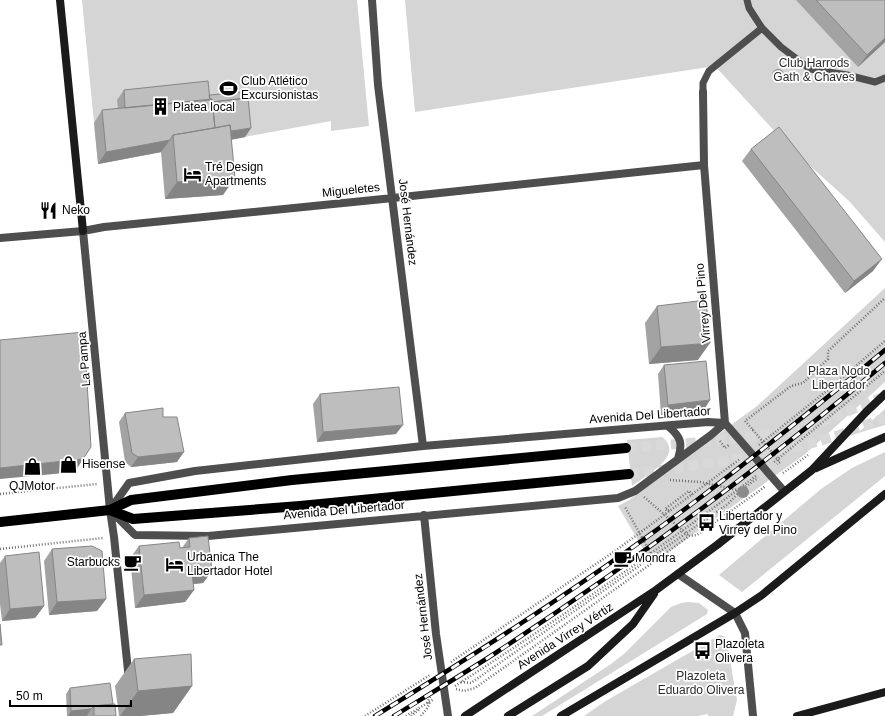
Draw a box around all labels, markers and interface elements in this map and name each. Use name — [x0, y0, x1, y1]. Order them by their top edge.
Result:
park label: Club Harrods Gath & Chaves — [773, 56, 855, 84]
place label: Club Atlético Excursionistas — [241, 74, 318, 102]
sports icon: Club Atlético Excursionistas — [218, 78, 238, 98]
building icon: Platea local — [150, 97, 170, 117]
place label: Platea local — [173, 100, 235, 114]
place label: Tré Design Apartments — [205, 160, 266, 188]
hotel icon: Tré Design Apartments — [182, 164, 202, 184]
street label: José Hernández — [396, 178, 420, 266]
street label: Migueletes — [321, 180, 381, 200]
restaurant icon: Neko — [39, 200, 59, 220]
place label: Neko — [62, 203, 90, 217]
street label: Virrey Del Pino — [693, 262, 713, 343]
street label: La Pampa — [75, 331, 93, 387]
park label: Plaza Nodo Libertador — [808, 364, 870, 392]
street label: Avenida Del Libertador — [589, 404, 711, 426]
shop icon: Hisense — [59, 454, 79, 474]
shop icon: QJMotor — [22, 457, 42, 477]
place label: Hisense — [82, 457, 126, 471]
place label: QJMotor — [9, 479, 55, 493]
street label: Avenida Del Libertador — [283, 498, 405, 522]
place label: Libertador y Virrey del Pino — [719, 509, 797, 537]
bus stop icon: Libertador y Virrey del Pino — [696, 513, 716, 533]
cafe icon: Mondra — [612, 548, 632, 568]
place label: Urbanica The Libertador Hotel — [187, 550, 272, 578]
place label: Mondra — [635, 551, 676, 565]
cafe icon: Starbucks — [123, 552, 143, 572]
hotel icon: Urbanica The Libertador Hotel — [164, 554, 184, 574]
place label: Starbucks — [67, 555, 120, 569]
street label: José Hernández — [411, 573, 435, 661]
street label: Avenida Virrey Vértiz — [514, 600, 616, 672]
place label: Plazoleta Olivera — [715, 637, 765, 665]
bus stop icon: Plazoleta Olivera — [692, 641, 712, 661]
park label: Plazoleta Eduardo Olivera — [658, 669, 745, 697]
scale bar — [10, 682, 131, 708]
text: 50 m — [16, 689, 43, 703]

